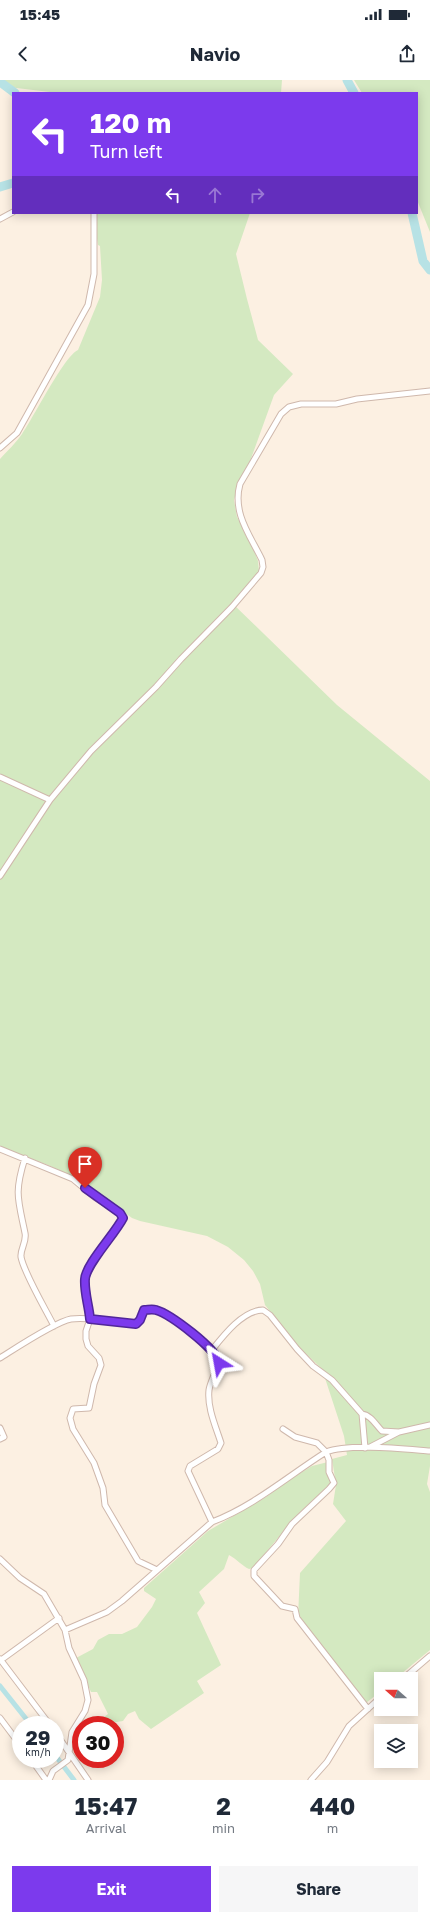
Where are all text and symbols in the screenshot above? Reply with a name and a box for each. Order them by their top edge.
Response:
text: 15:45 [20,5,60,23]
icon: back [12,43,34,65]
text: Navio [190,43,240,65]
icon: share [396,43,418,65]
text: 120 m [90,106,171,139]
icon: left [24,108,76,160]
text: Turn left [90,140,163,162]
icon: left [162,184,184,206]
icon: ahead [204,184,226,206]
icon: right [246,184,268,206]
pin [68,1147,102,1188]
icon: arrive [74,1153,96,1175]
position arrow [198,1342,240,1384]
north arrow [374,1672,418,1716]
map controls [374,1672,418,1768]
speed limit sign: 30 [72,1716,124,1768]
button: layers [374,1724,418,1768]
text: 29 [26,1725,50,1749]
text: km/h [25,1746,51,1758]
text: 15:47 [75,1791,137,1820]
text: 2 [216,1791,231,1820]
text: 440 [310,1791,355,1820]
text: Arrival [86,1820,126,1836]
text: min [212,1820,235,1836]
text: m [327,1820,338,1836]
button: Exit [12,1866,211,1912]
button: Share [219,1866,418,1912]

